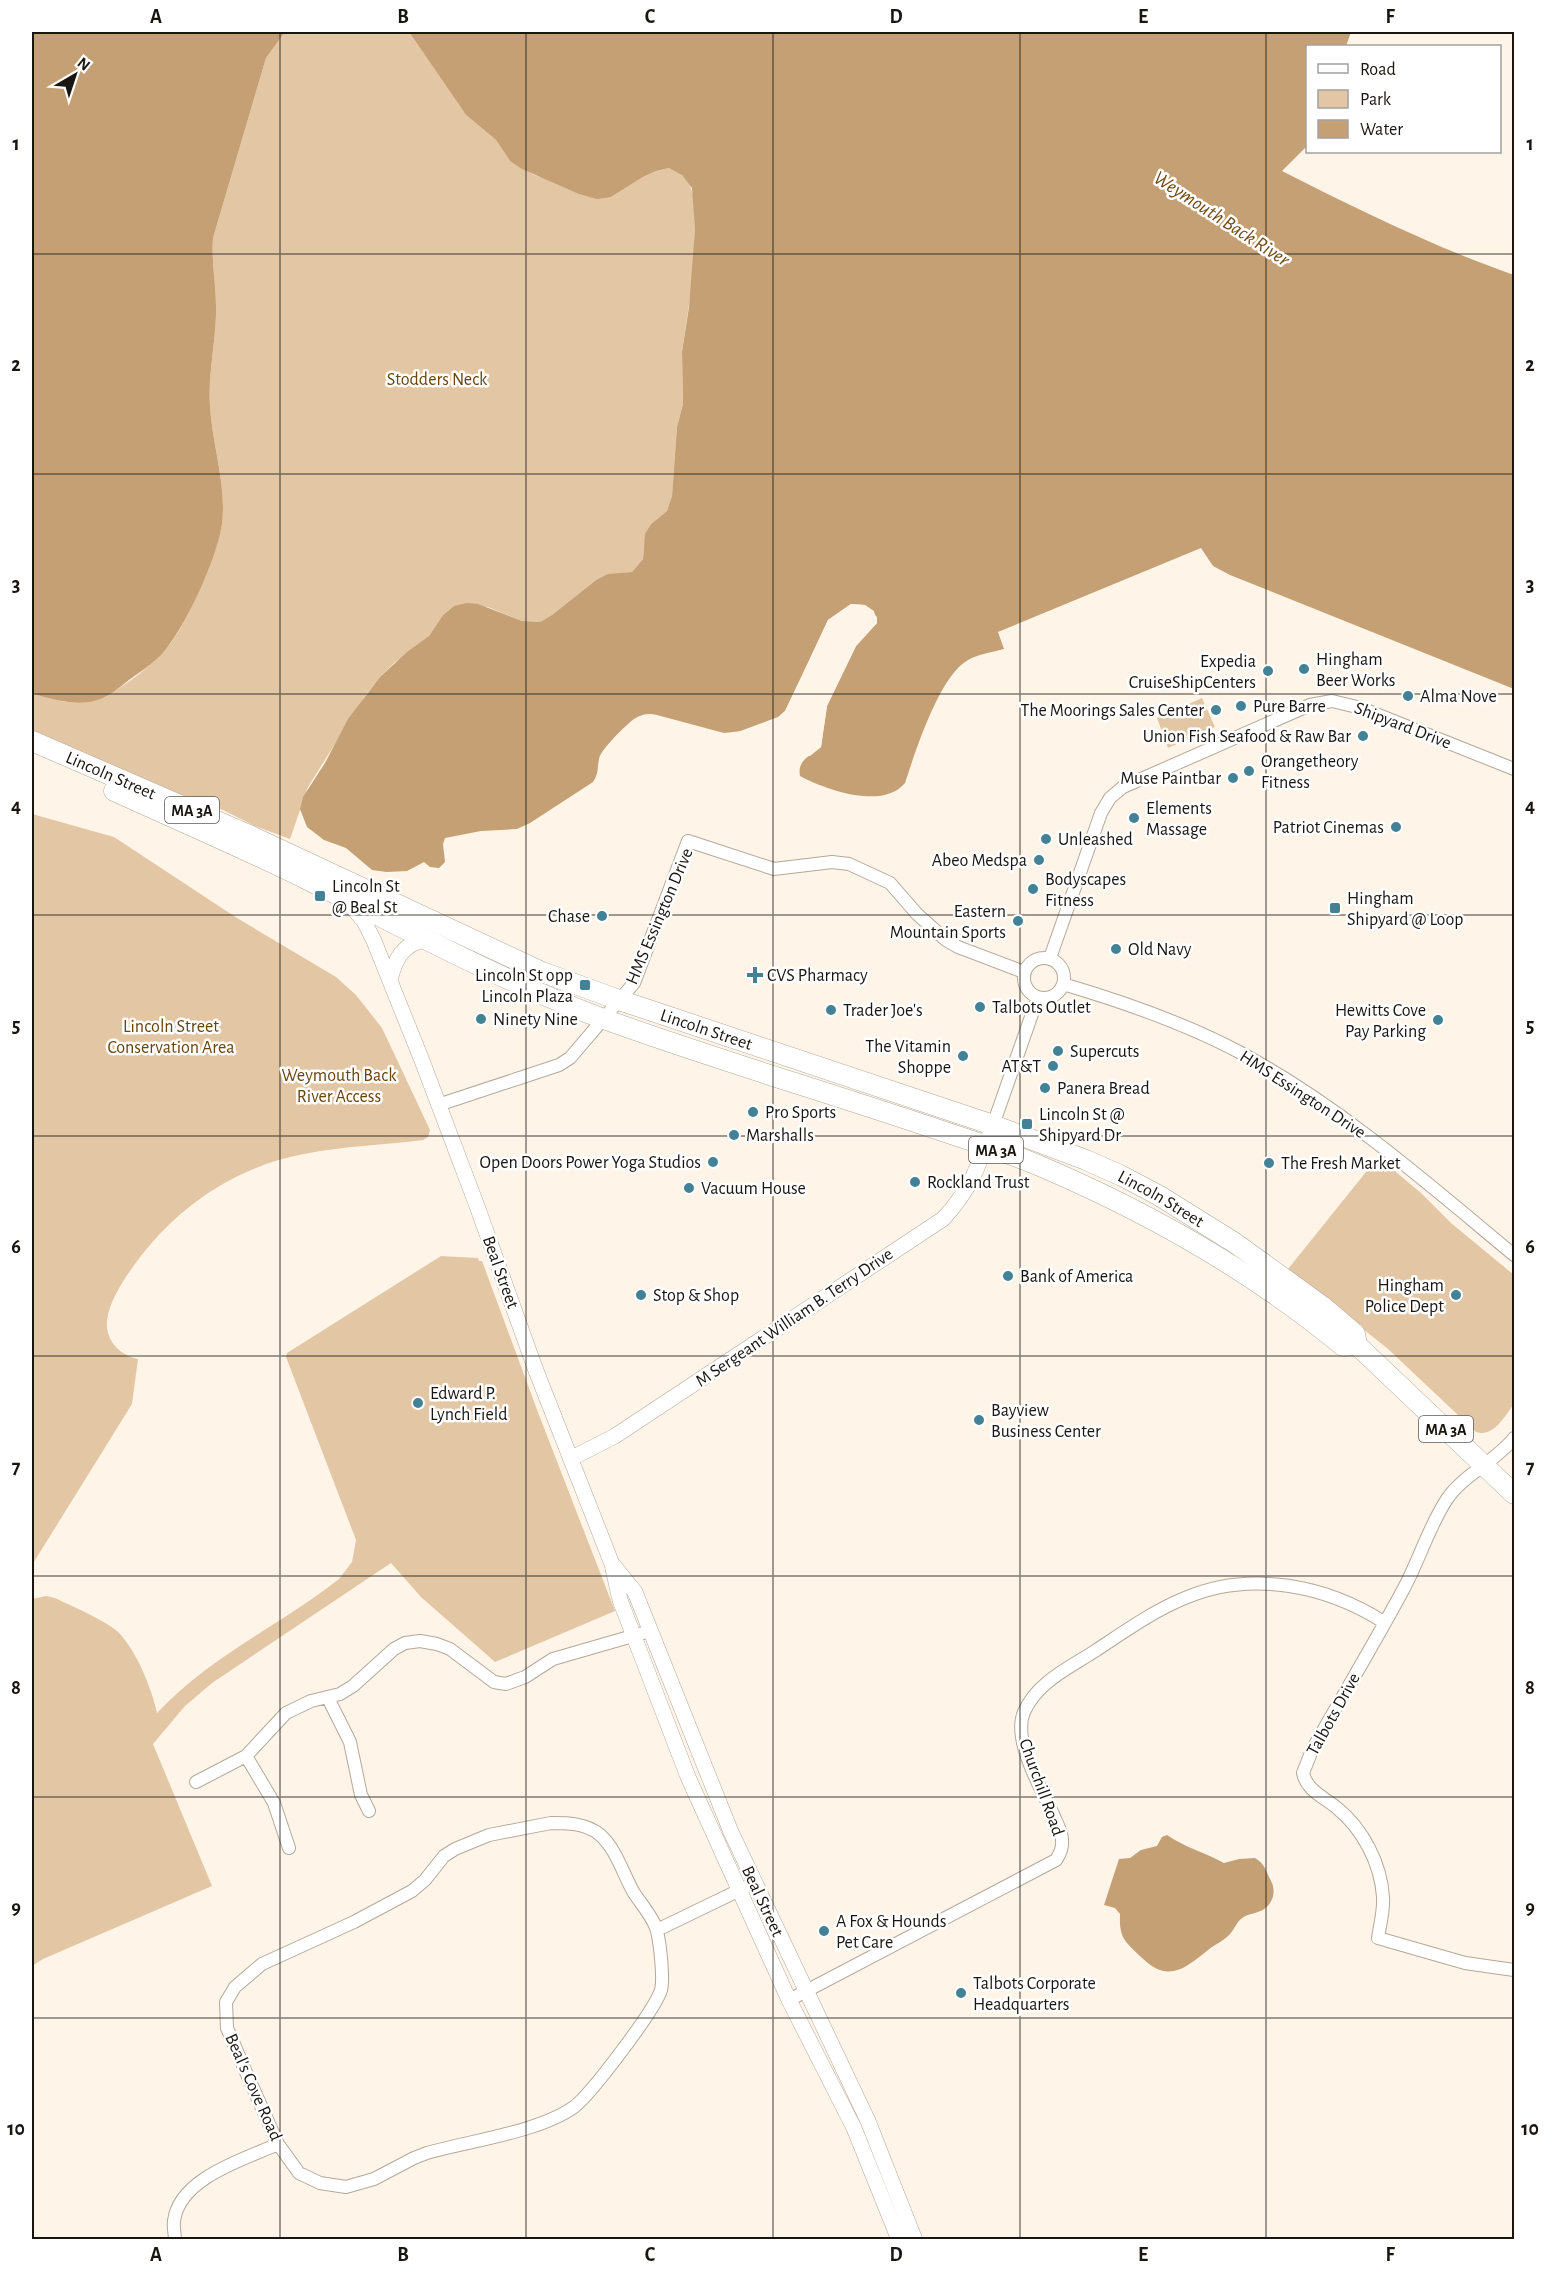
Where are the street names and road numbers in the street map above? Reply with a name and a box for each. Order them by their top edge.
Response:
street label: Shipyard Drive [1352,699,1453,753]
street label: Lincoln Street [63,749,158,804]
road number: MA 3A [165,797,219,823]
street label: HMS Essington Drive [623,846,697,987]
street label: Lincoln Street [658,1006,755,1054]
street label: HMS Essington Drive [1236,1047,1369,1142]
road number: MA 3A [969,1137,1023,1163]
street label: Lincoln Street [1115,1168,1207,1231]
street label: Beal Street [479,1234,522,1311]
street label: M Sergeant William B. Terry Drive [693,1245,896,1391]
road number: MA 3A [1419,1416,1473,1442]
street label: Talbots Drive [1304,1670,1364,1759]
street label: Churchill Road [1015,1736,1067,1838]
street label: Beal Street [738,1863,786,1940]
street label: Beal's Cove Road [221,2031,285,2144]

